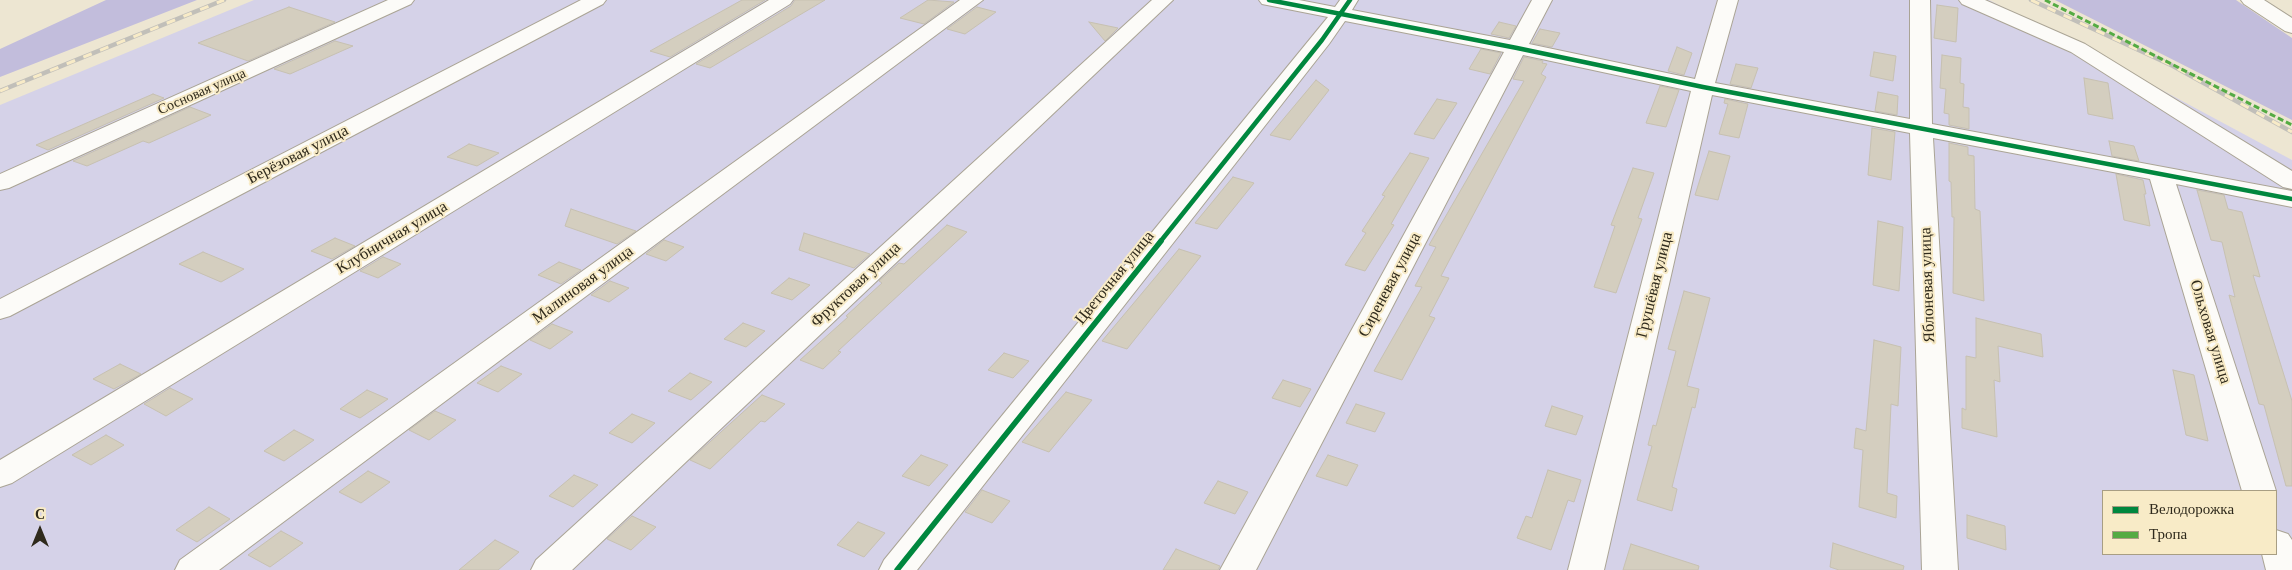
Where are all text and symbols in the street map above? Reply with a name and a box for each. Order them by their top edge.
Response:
street label: Сосновая улица [155,65,249,119]
street label: Берёзовая улица [244,121,352,189]
street label: Клубничная улица [333,197,451,279]
street label: Цветочная улица [1071,227,1159,329]
street label: Яблоневая улица [1916,227,1940,343]
street label: Сиреневая улица [1354,230,1426,340]
street label: Грушёвая улица [1633,230,1677,340]
street label: Фруктовая улица [807,238,905,332]
street label: Малиновая улица [529,242,637,328]
street label: Ольховая улица [2185,278,2235,386]
legend [2102,490,2277,555]
text: Велодорожка [2149,501,2234,517]
north arrow [15,505,65,555]
text: С [35,507,45,522]
text: Тропа [2149,526,2187,542]

